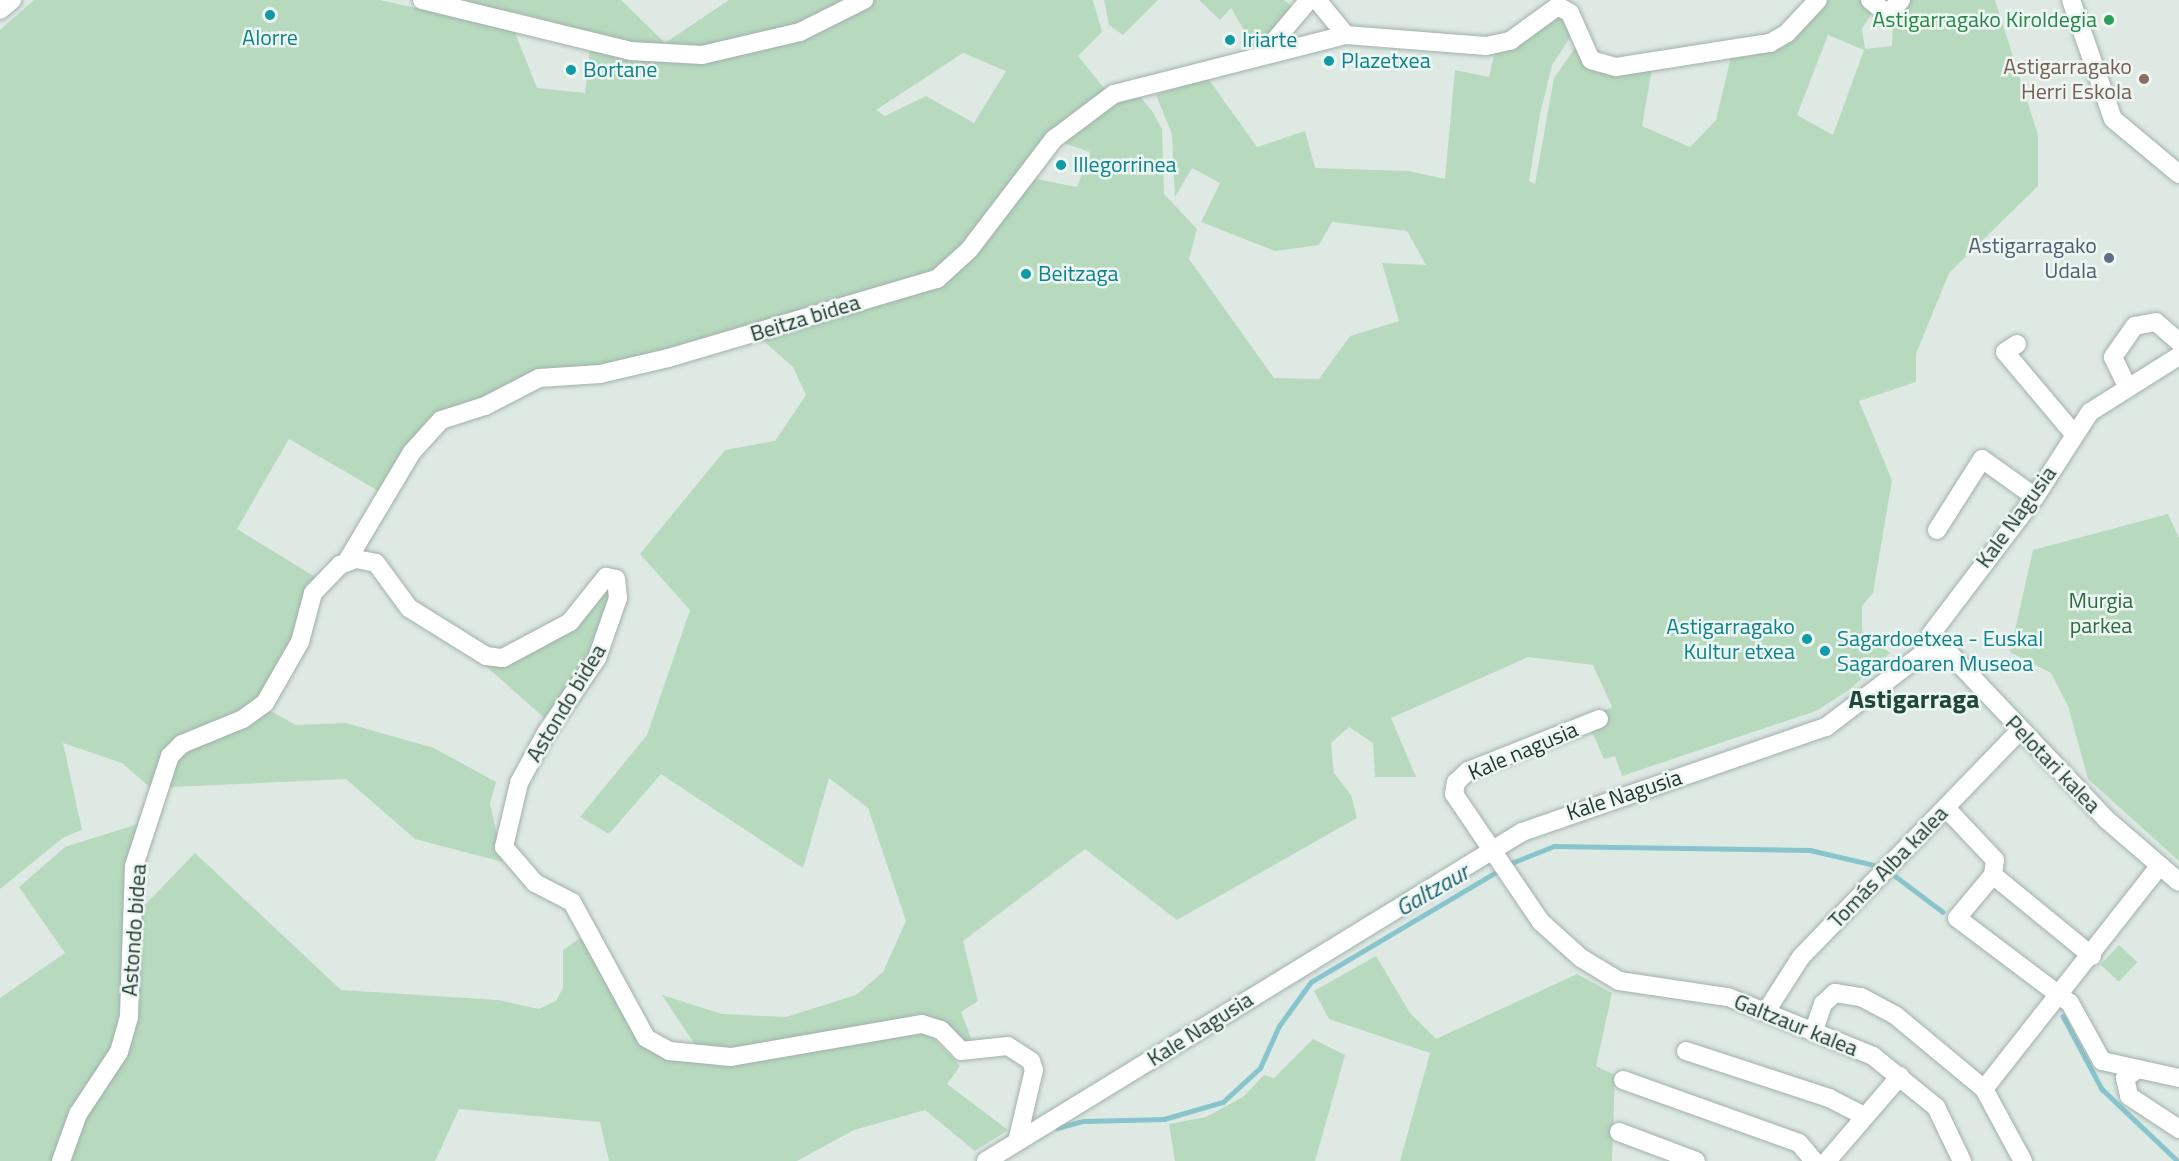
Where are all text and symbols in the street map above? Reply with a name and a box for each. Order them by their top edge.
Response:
place label: Astigarragako Kiroldegia [1872,7,2097,33]
marker: Alorre [263,8,277,22]
marker: Astigarragako Kiroldegia [2102,13,2116,27]
place label: Alorre [242,25,298,51]
place label: Iriarte [1242,27,1297,53]
marker: Iriarte [1223,33,1237,47]
place label: Plazetxea [1341,48,1431,74]
place label: Astigarragako Herri Eskola [2003,53,2132,104]
marker: Plazetxea [1322,54,1336,68]
place label: Bortane [583,57,657,83]
marker: Bortane [564,63,578,77]
marker: Astigarragako Herri Eskola [2137,72,2151,86]
place label: Illegorrinea [1073,152,1177,178]
marker: Illegorrinea [1054,158,1068,172]
place label: Astigarragako Udala [1968,232,2097,284]
marker: Astigarragako Udala [2102,251,2116,265]
place label: Beitzaga [1038,261,1119,287]
marker: Beitzaga [1019,267,1033,281]
street label: Beitza bidea [747,289,863,347]
street label: Kale Nagusia [1970,461,2062,573]
park label: Murgia parkea [2069,587,2133,638]
place label: Astigarragako Kultur etxea [1666,613,1795,664]
place label: Sagardoetxea - Euskal Sagardoaren Museoa [1837,625,2043,676]
marker: Astigarragako Kultur etxea [1800,632,1814,646]
street label: Astondo bidea [521,639,611,767]
marker: Sagardoetxea - Euskal Sagardoaren Museoa [1818,644,1832,658]
district label: Astigarraga [1848,683,1980,715]
street label: Pelotari kalea [2000,710,2106,818]
street label: Kale nagusia [1464,716,1582,786]
street label: Kale Nagusia [1563,764,1685,826]
street label: Tomás Alba kalea [1823,800,1953,934]
water label: Galtzaur [1390,858,1474,922]
street label: Astondo bidea [116,863,152,997]
street label: Kale Nagusia [1142,986,1258,1072]
street label: Galtzaur kalea [1730,988,1862,1062]

